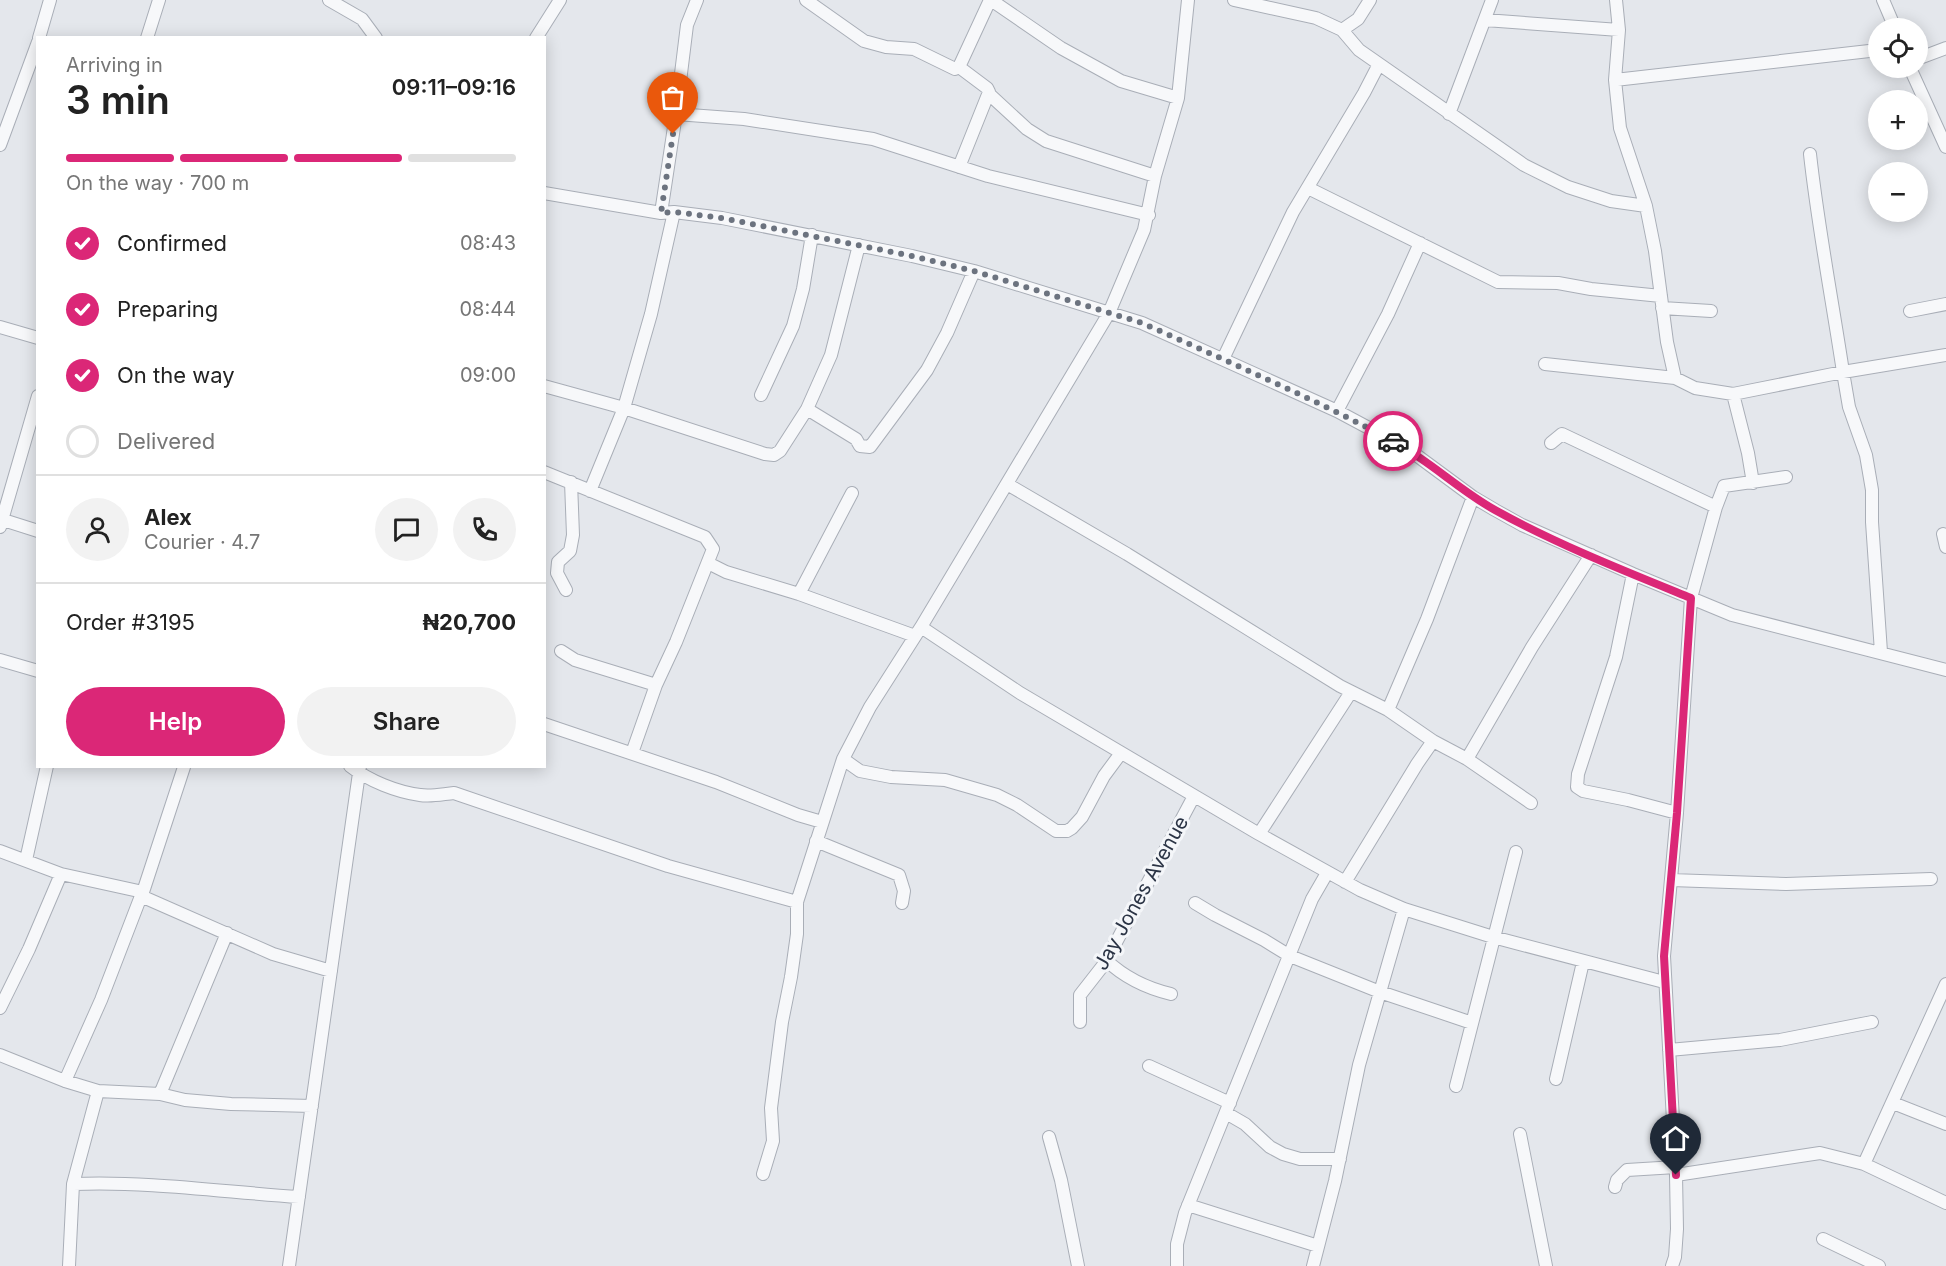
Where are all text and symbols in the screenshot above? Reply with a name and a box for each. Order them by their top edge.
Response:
map controls [1868,18,1928,222]
button: locate [1868,18,1928,78]
text: Arriving in [66,53,163,77]
pin [647,72,698,134]
text: 09:11–09:16 [392,74,516,100]
text: 3 min [66,76,170,123]
icon: bag [656,81,689,114]
button: + [1868,90,1928,150]
button: − [1868,162,1928,222]
text: On the way · 700 m [66,171,249,195]
icon: check [66,227,99,260]
text: Confirmed [117,230,227,256]
text: 08:43 [460,231,516,255]
icon: check [66,293,99,326]
text: Preparing [117,296,218,322]
text: 08:44 [459,297,516,321]
icon: check [66,359,99,392]
text: On the way [117,362,235,388]
text: 09:00 [460,363,516,387]
courier [1363,411,1423,471]
icon: car [1377,425,1410,458]
text: Delivered [117,428,215,454]
button: person [66,498,129,561]
button: chat [375,498,438,561]
button: phone [453,498,516,561]
text: Alex [144,504,192,530]
text: Courier · 4.7 [144,530,260,554]
text: Order #3195 [66,609,195,635]
text: ₦20,700 [422,609,516,635]
button: Help [66,687,285,756]
button: Share [297,687,516,756]
street label: Jay Jones Avenue [1089,812,1193,974]
pin [1650,1113,1701,1175]
icon: home [1659,1122,1692,1155]

